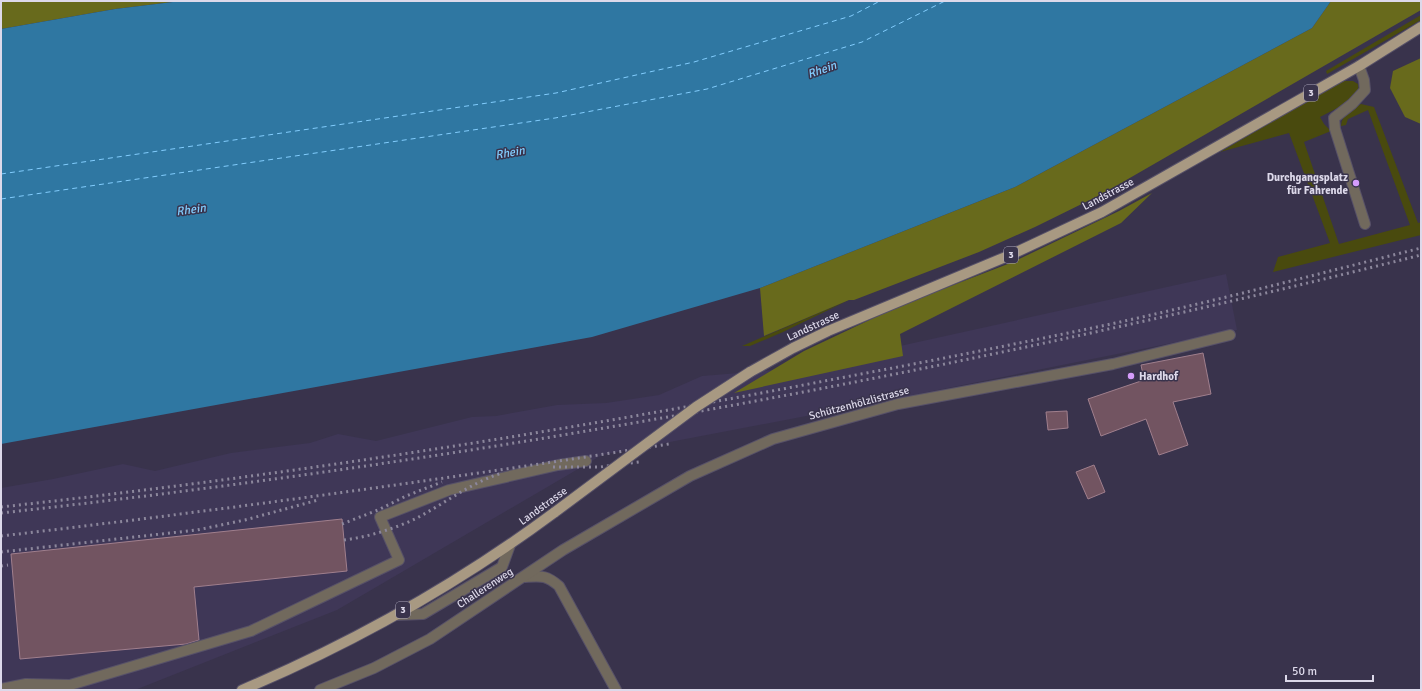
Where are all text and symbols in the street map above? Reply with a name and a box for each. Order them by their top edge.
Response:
water label: Rhein [806,58,839,82]
road number: 3 [1304,85,1318,101]
water label: Rhein [494,143,526,163]
place label: Durchgangsplatz für Fahrende [1267,171,1349,197]
street label: Landstrasse [1080,175,1136,213]
marker: Durchgangsplatz für Fahrende [1351,178,1361,188]
water label: Rhein [175,200,207,219]
road number: 3 [1004,247,1018,263]
street label: Landstrasse [785,308,841,344]
place label: Hardhof [1139,370,1179,383]
marker: Hardhof [1126,371,1136,381]
street label: Schützenhölzlistrasse [808,383,910,423]
street label: Landstrasse [516,484,570,528]
street label: Challerenweg [455,565,516,611]
road number: 3 [396,602,410,618]
scale bar [1286,657,1373,683]
text: 50 m [1292,664,1317,679]

